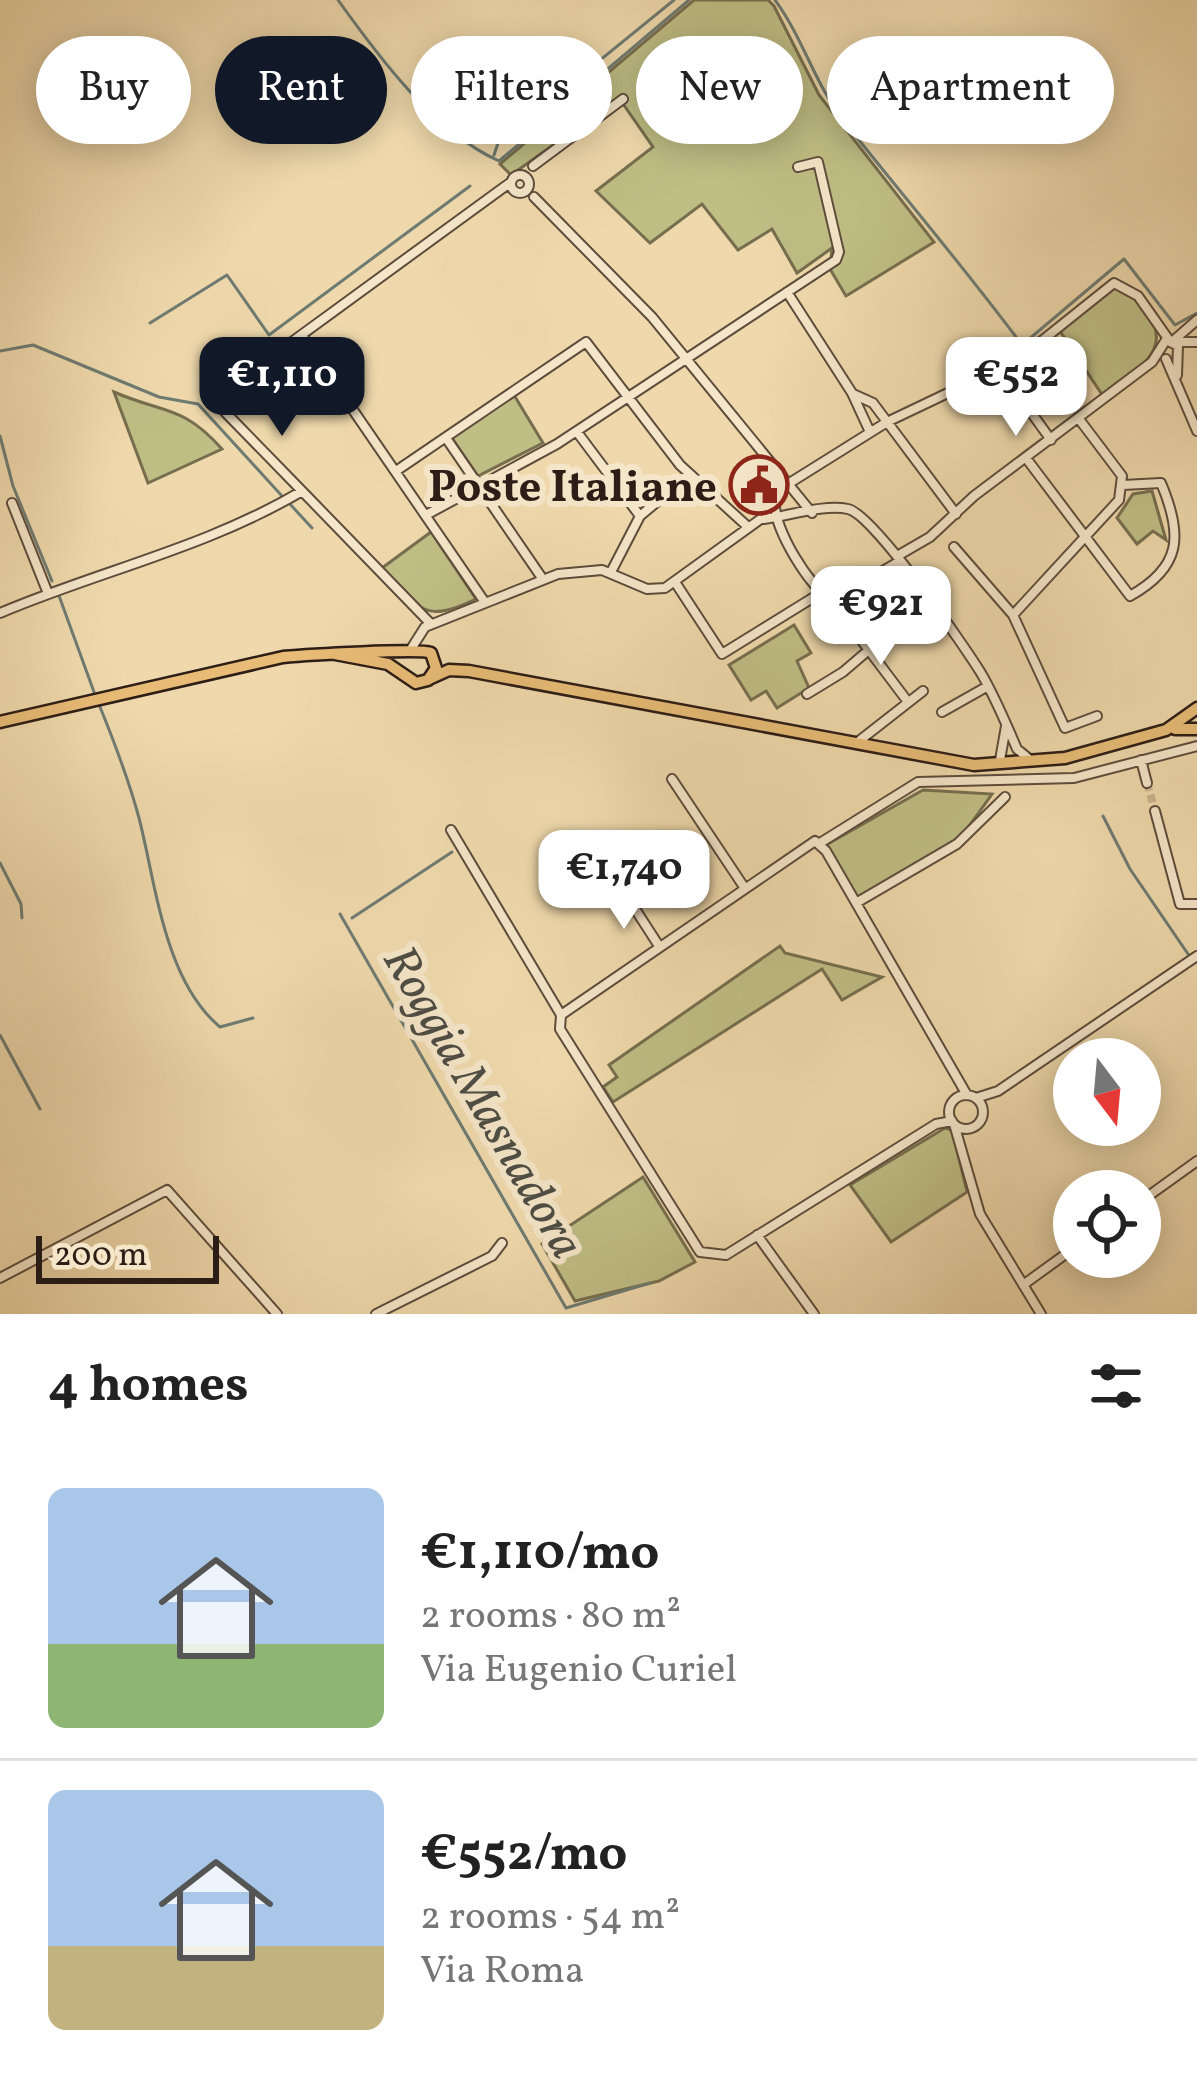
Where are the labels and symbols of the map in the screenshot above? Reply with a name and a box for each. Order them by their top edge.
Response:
pin: €1,110 [184,337,380,439]
pin: €552 [945,337,1087,439]
public building icon: Poste Italiane [728,454,790,516]
place label: Poste Italiane [428,458,717,521]
pin: €921 [810,566,952,668]
pin: €1,740 [526,830,722,932]
water label: Roggia Masnadora [364,934,598,1272]
north arrow [1053,1038,1161,1146]
scale bar [36,1230,219,1283]

